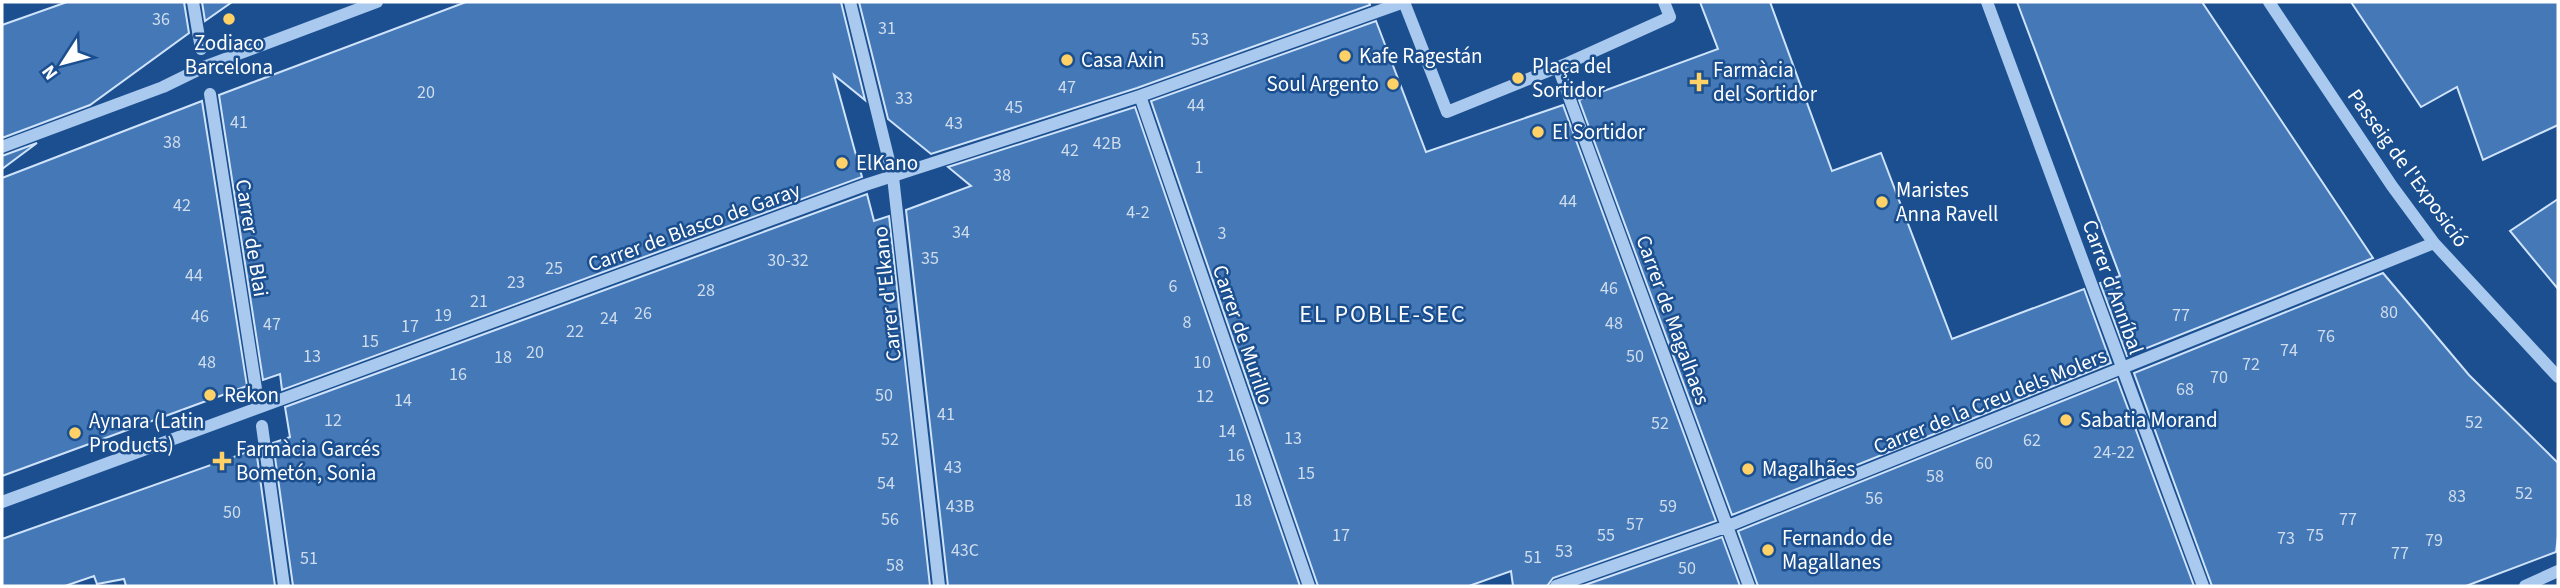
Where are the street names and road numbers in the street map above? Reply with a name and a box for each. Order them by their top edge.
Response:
street label: Passeig de l'Exposició [2340,83,2476,253]
street label: Carrer de Blasco de Garay [584,175,805,279]
street label: Carrer de Blai [228,177,276,299]
street label: Carrer d'Anníbal [2075,215,2151,359]
street label: Carrer d'Elkano [865,225,909,363]
street label: Carrer de Magalhaes [1628,231,1718,409]
street label: Carrer de Murillo [1205,261,1281,409]
street label: Carrer de la Creu dels Molers [1869,340,2111,462]

